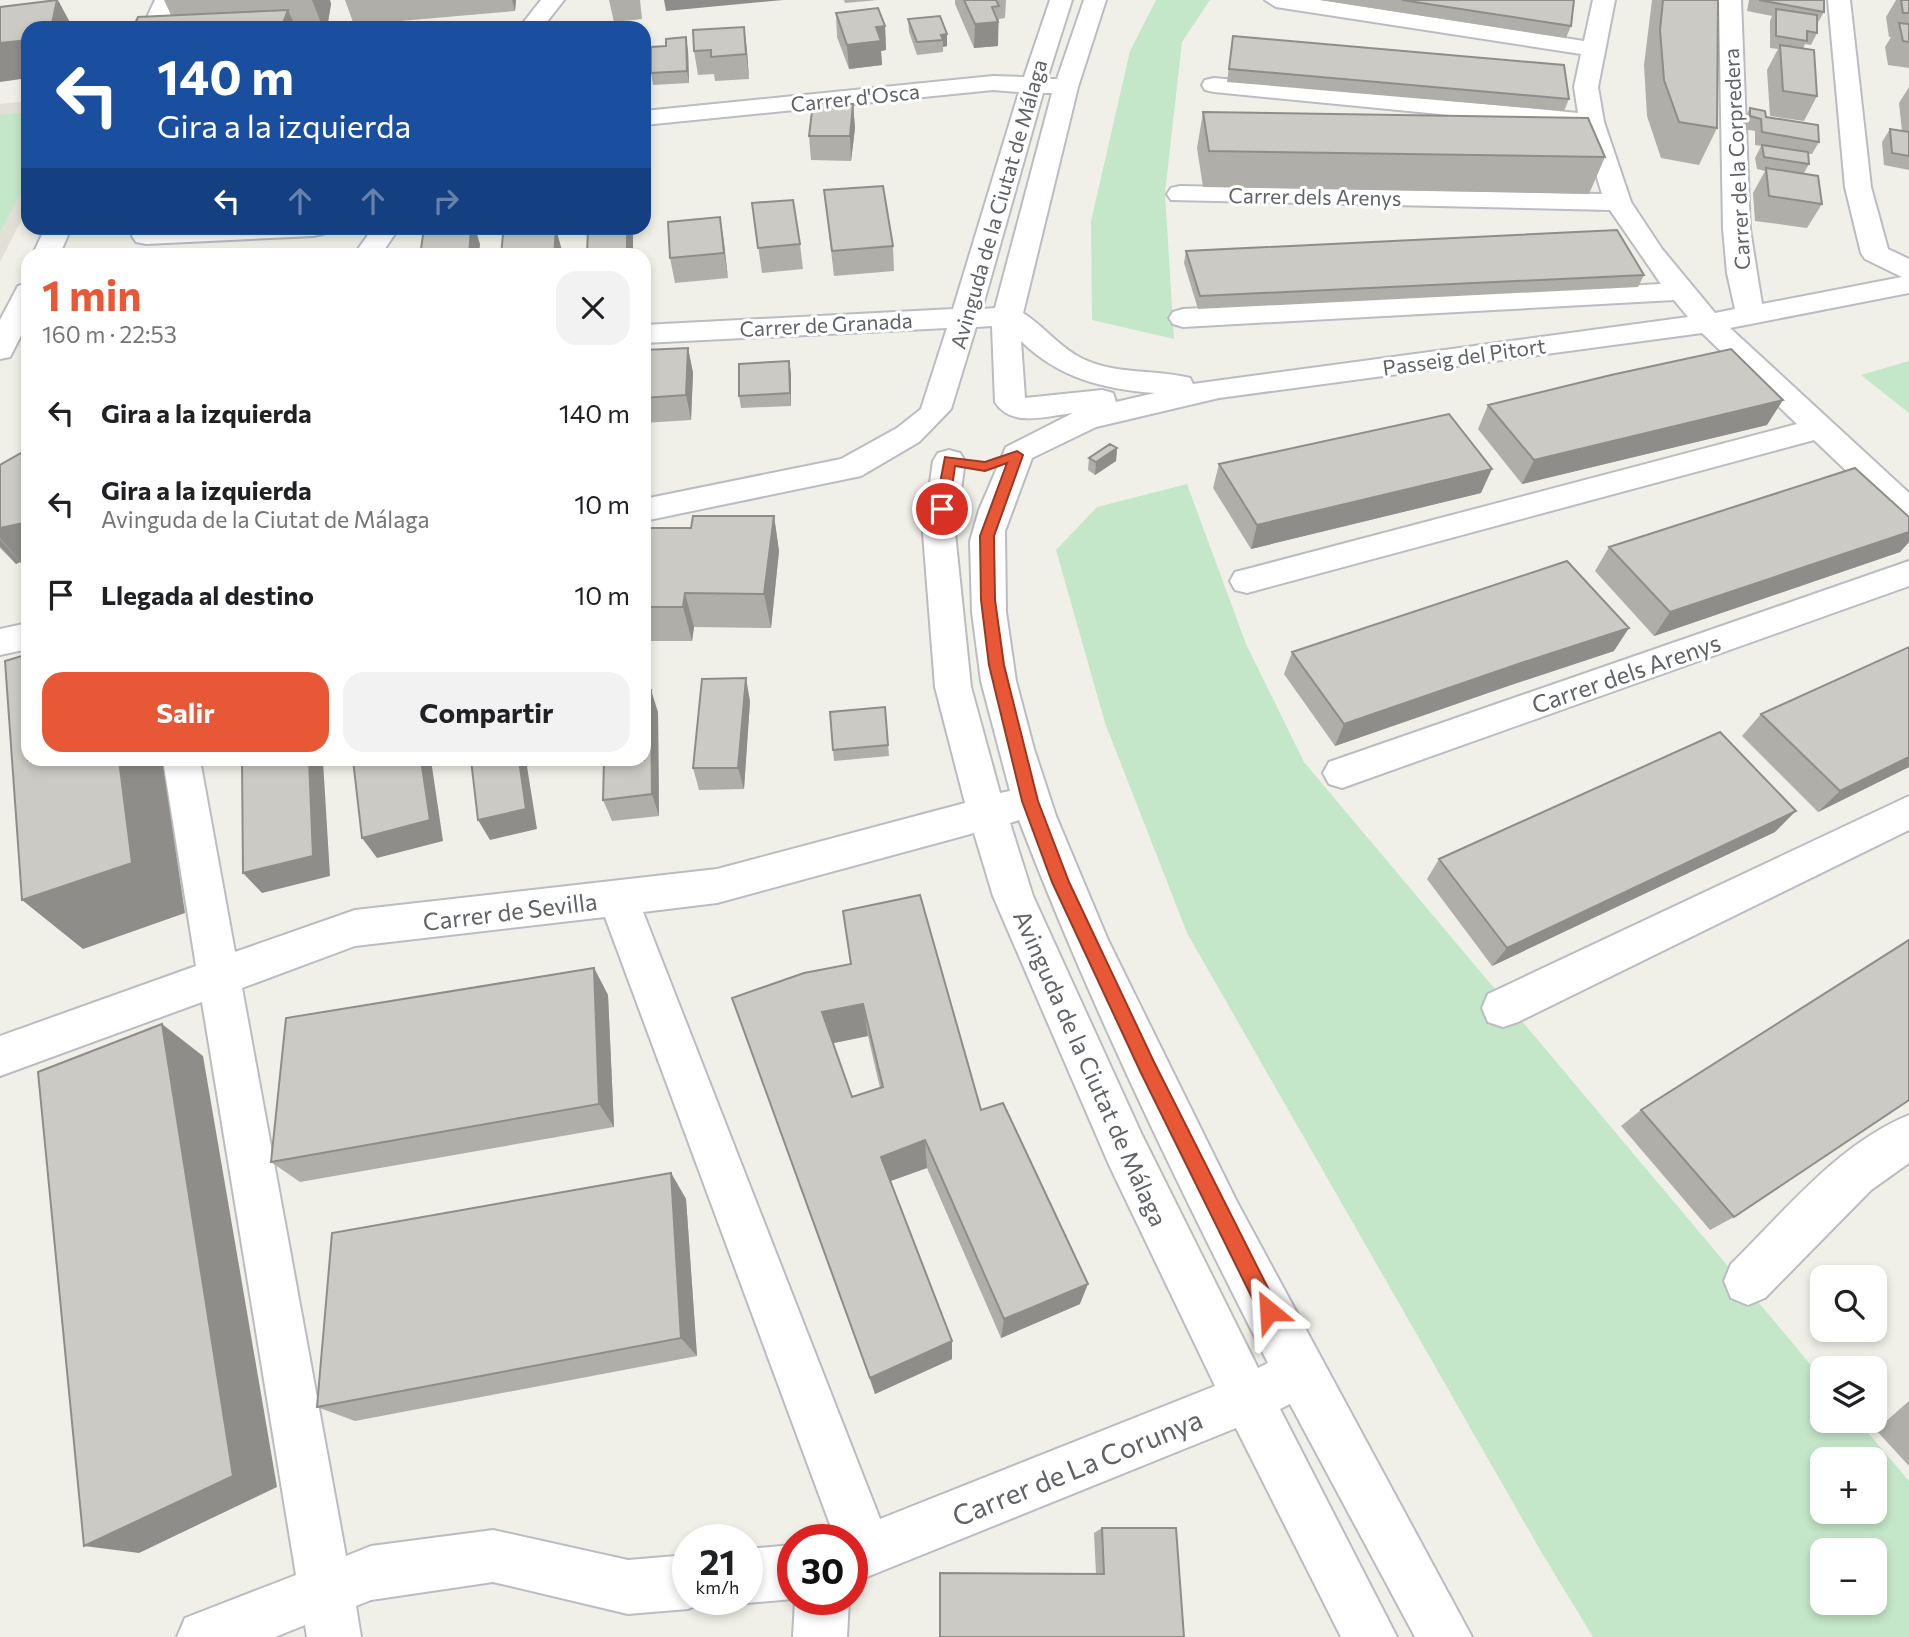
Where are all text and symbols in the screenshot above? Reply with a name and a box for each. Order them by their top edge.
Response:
text: 140 m [157,45,294,105]
street label: Carrer de la Corpredera [1718,47,1754,271]
icon: left [42,49,133,140]
street label: Avinguda de la Ciutat de Málaga [945,56,1051,352]
street label: Carrer d'Osca [789,78,921,116]
text: Gira a la izquierda [157,105,411,145]
icon: left [208,182,246,220]
icon: ahead [281,182,319,220]
icon: ahead [354,182,392,220]
icon: right [427,182,465,220]
street label: Carrer dels Arenys [1228,182,1402,210]
text: 1 min [42,268,142,320]
button: close [556,271,630,345]
street label: Carrer de Granada [739,307,913,341]
text: 160 m · 22:53 [42,320,177,348]
street label: Passeig del Pitort [1381,332,1547,380]
icon: left [42,394,80,432]
text: Gira a la izquierda [101,397,312,428]
text: 140 m [559,397,630,428]
text: Gira a la izquierda [101,474,312,505]
pin [912,479,972,539]
icon: left [42,485,80,523]
text: 10 m [574,488,630,519]
icon: arrive [923,490,961,528]
text: Avinguda de la Ciutat de Málaga [101,505,430,533]
icon: arrive [42,576,80,614]
text: Llegada al destino [101,579,314,610]
text: 10 m [574,579,630,610]
street label: Carrer dels Arenys [1528,627,1724,719]
button: Salir [42,672,329,752]
button: Compartir [343,672,630,752]
street label: Carrer de Sevilla [421,886,599,936]
street label: Avinguda de la Ciutat de Málaga [1008,906,1174,1230]
map controls [1810,1265,1887,1615]
button: search [1810,1265,1887,1342]
position arrow [1232,1274,1306,1348]
button: layers [1810,1356,1887,1433]
street label: Carrer de La Corunya [947,1401,1207,1533]
button: + [1810,1447,1887,1524]
speed limit sign: 30 [777,1524,868,1615]
button: − [1810,1538,1887,1615]
text: 21 [700,1539,735,1582]
text: km/h [696,1576,739,1598]

